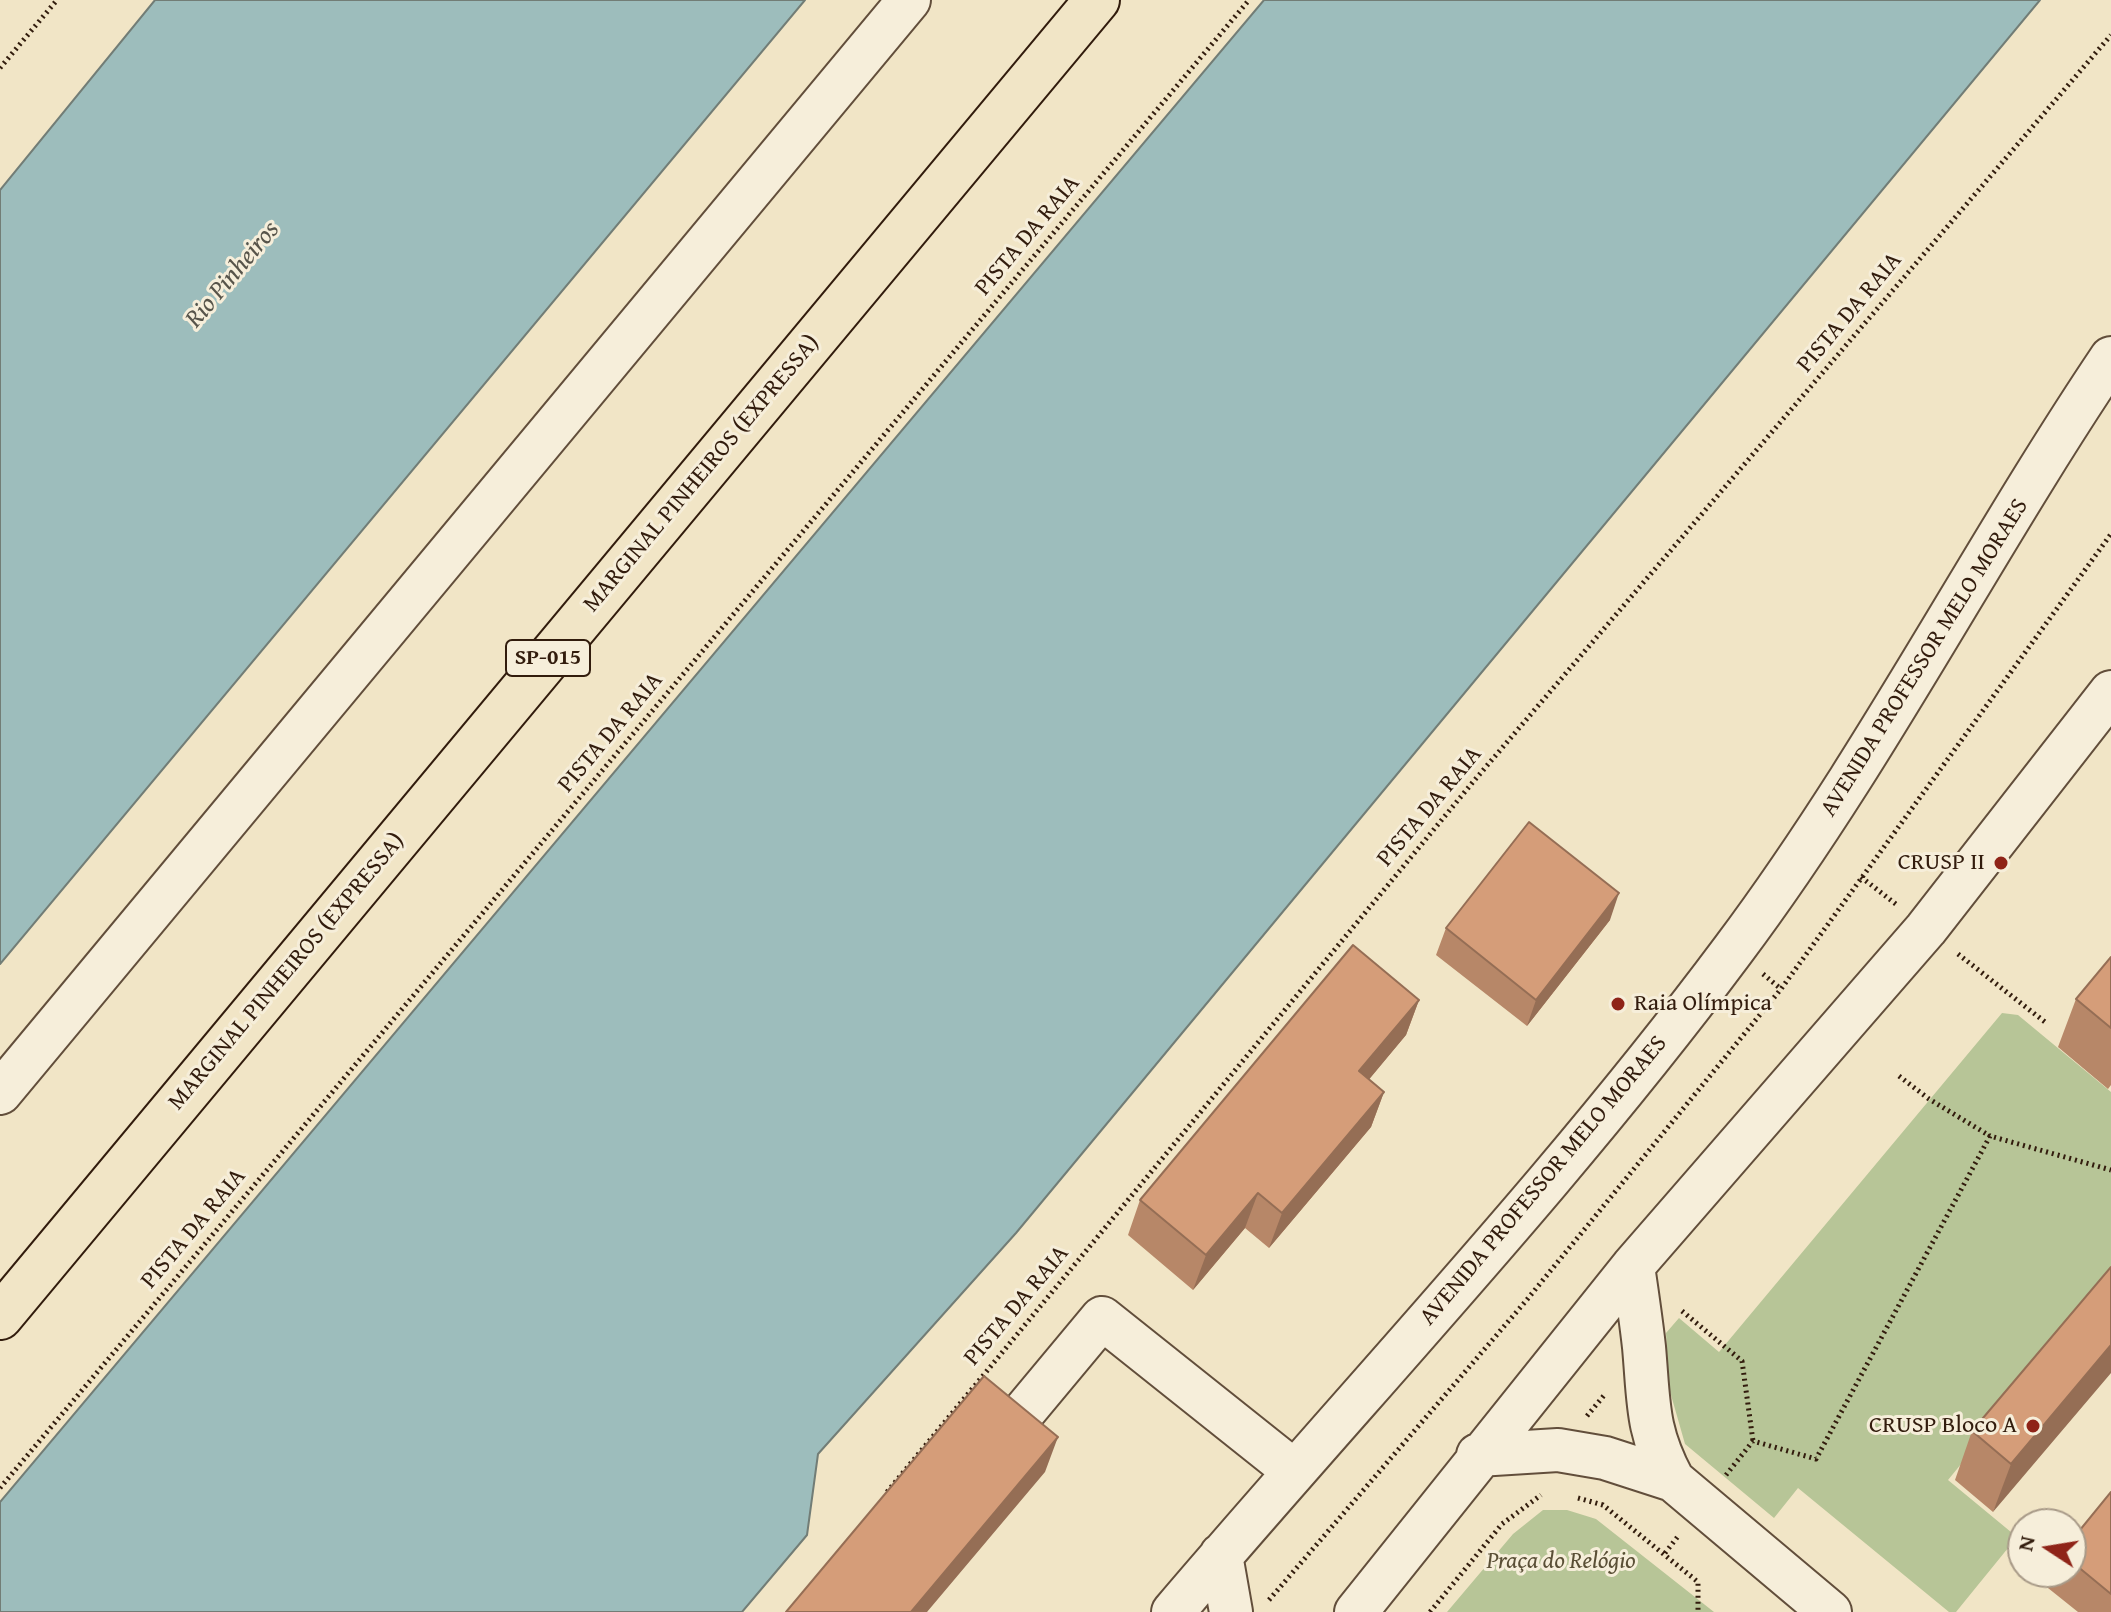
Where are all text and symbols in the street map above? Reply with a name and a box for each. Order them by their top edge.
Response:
street label: PISTA DA RAIA [969,170,1087,302]
water label: Rio Pinheiros [179,215,287,335]
street label: PISTA DA RAIA [1791,247,1909,379]
street label: MARGINAL PINHEIROS (EXPRESSA) [578,330,826,618]
street label: AVENIDA PROFESSOR MELO MORAES [1815,494,2035,822]
road number: SP-015 [506,640,590,676]
street label: PISTA DA RAIA [552,667,670,799]
street label: PISTA DA RAIA [1371,741,1489,873]
street label: MARGINAL PINHEIROS (EXPRESSA) [163,828,411,1116]
place label: CRUSP II [1898,849,1985,877]
marker: CRUSP II [1992,854,2010,872]
place label: Raia Olímpica [1634,990,1772,1018]
marker: Raia Olímpica [1609,995,1627,1013]
street label: AVENIDA PROFESSOR MELO MORAES [1414,1030,1674,1332]
street label: PISTA DA RAIA [135,1163,253,1295]
street label: PISTA DA RAIA [958,1240,1076,1372]
place label: CRUSP Bloco A [1869,1412,2017,1440]
marker: CRUSP Bloco A [2024,1417,2042,1435]
north arrow [2007,1508,2087,1588]
text: N [2008,1533,2043,1554]
park label: Praça do Relógio [1486,1548,1636,1576]

